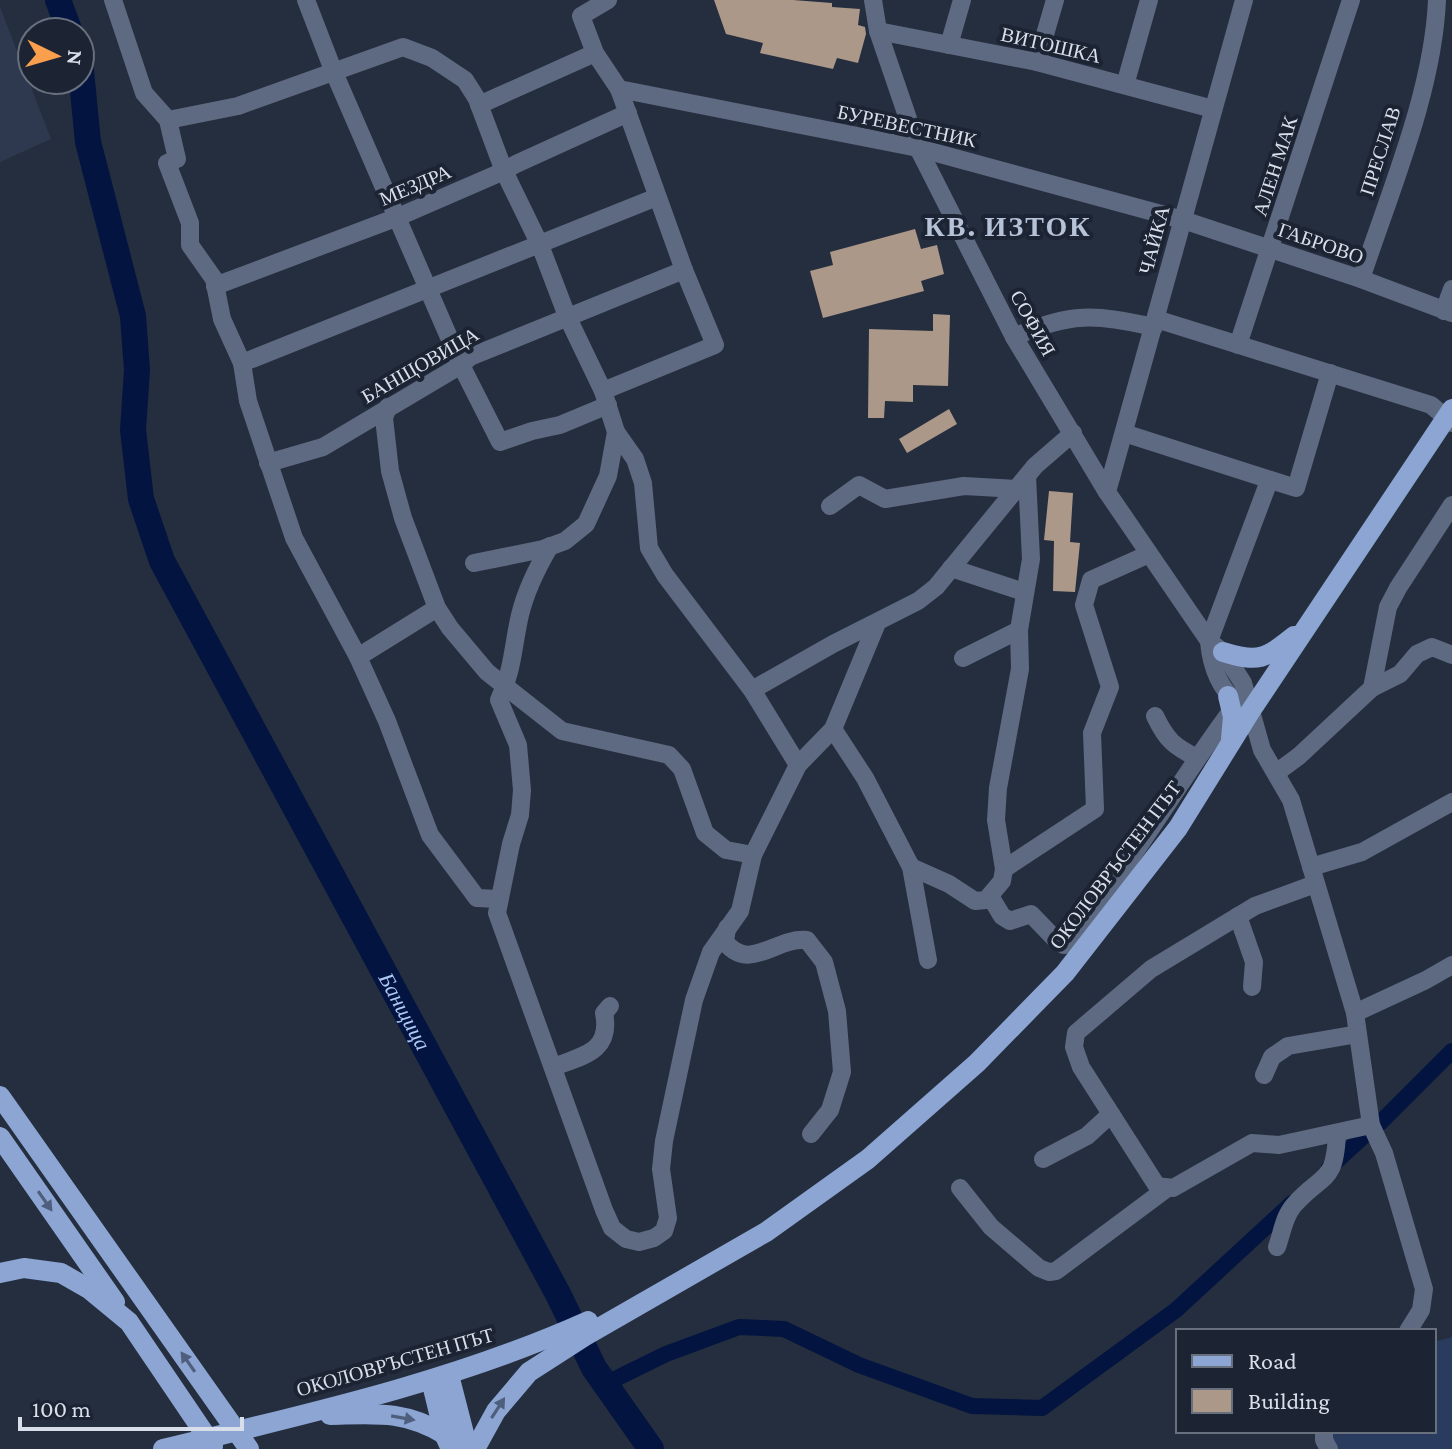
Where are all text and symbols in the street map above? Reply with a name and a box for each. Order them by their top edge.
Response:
north arrow [16,16,96,96]
street label: ВИТОШКА [999,23,1104,67]
text: N [62,49,89,66]
street label: БУРЕВЕСТНИК [835,101,979,152]
street label: ПРЕСЛАВ [1355,104,1405,198]
street label: АЛЕН МАК [1248,113,1302,219]
street label: МЕЗДРА [376,160,455,211]
street label: ЧАЙКА [1134,203,1174,276]
district label: КВ. ИЗТОК [924,211,1092,242]
street label: ГАБРОВО [1275,218,1367,268]
street label: СОФИЯ [1006,286,1060,360]
street label: БАНЩОВИЦА [358,322,483,408]
street label: ОКОЛОВРЪСТЕН ПЪТ [1045,777,1185,953]
water label: Банщица [374,967,436,1054]
one-way arrow [37,1190,52,1211]
street label: ОКОЛОВРЪСТЕН ПЪТ [294,1323,496,1401]
legend [1176,1329,1436,1433]
text: Road [1248,1347,1297,1374]
one-way arrow [181,1352,196,1373]
scale bar [20,1381,242,1431]
text: Building [1248,1387,1330,1414]
text: 100 m [32,1395,91,1422]
one-way arrow [491,1397,506,1418]
one-way arrow [391,1412,416,1424]

